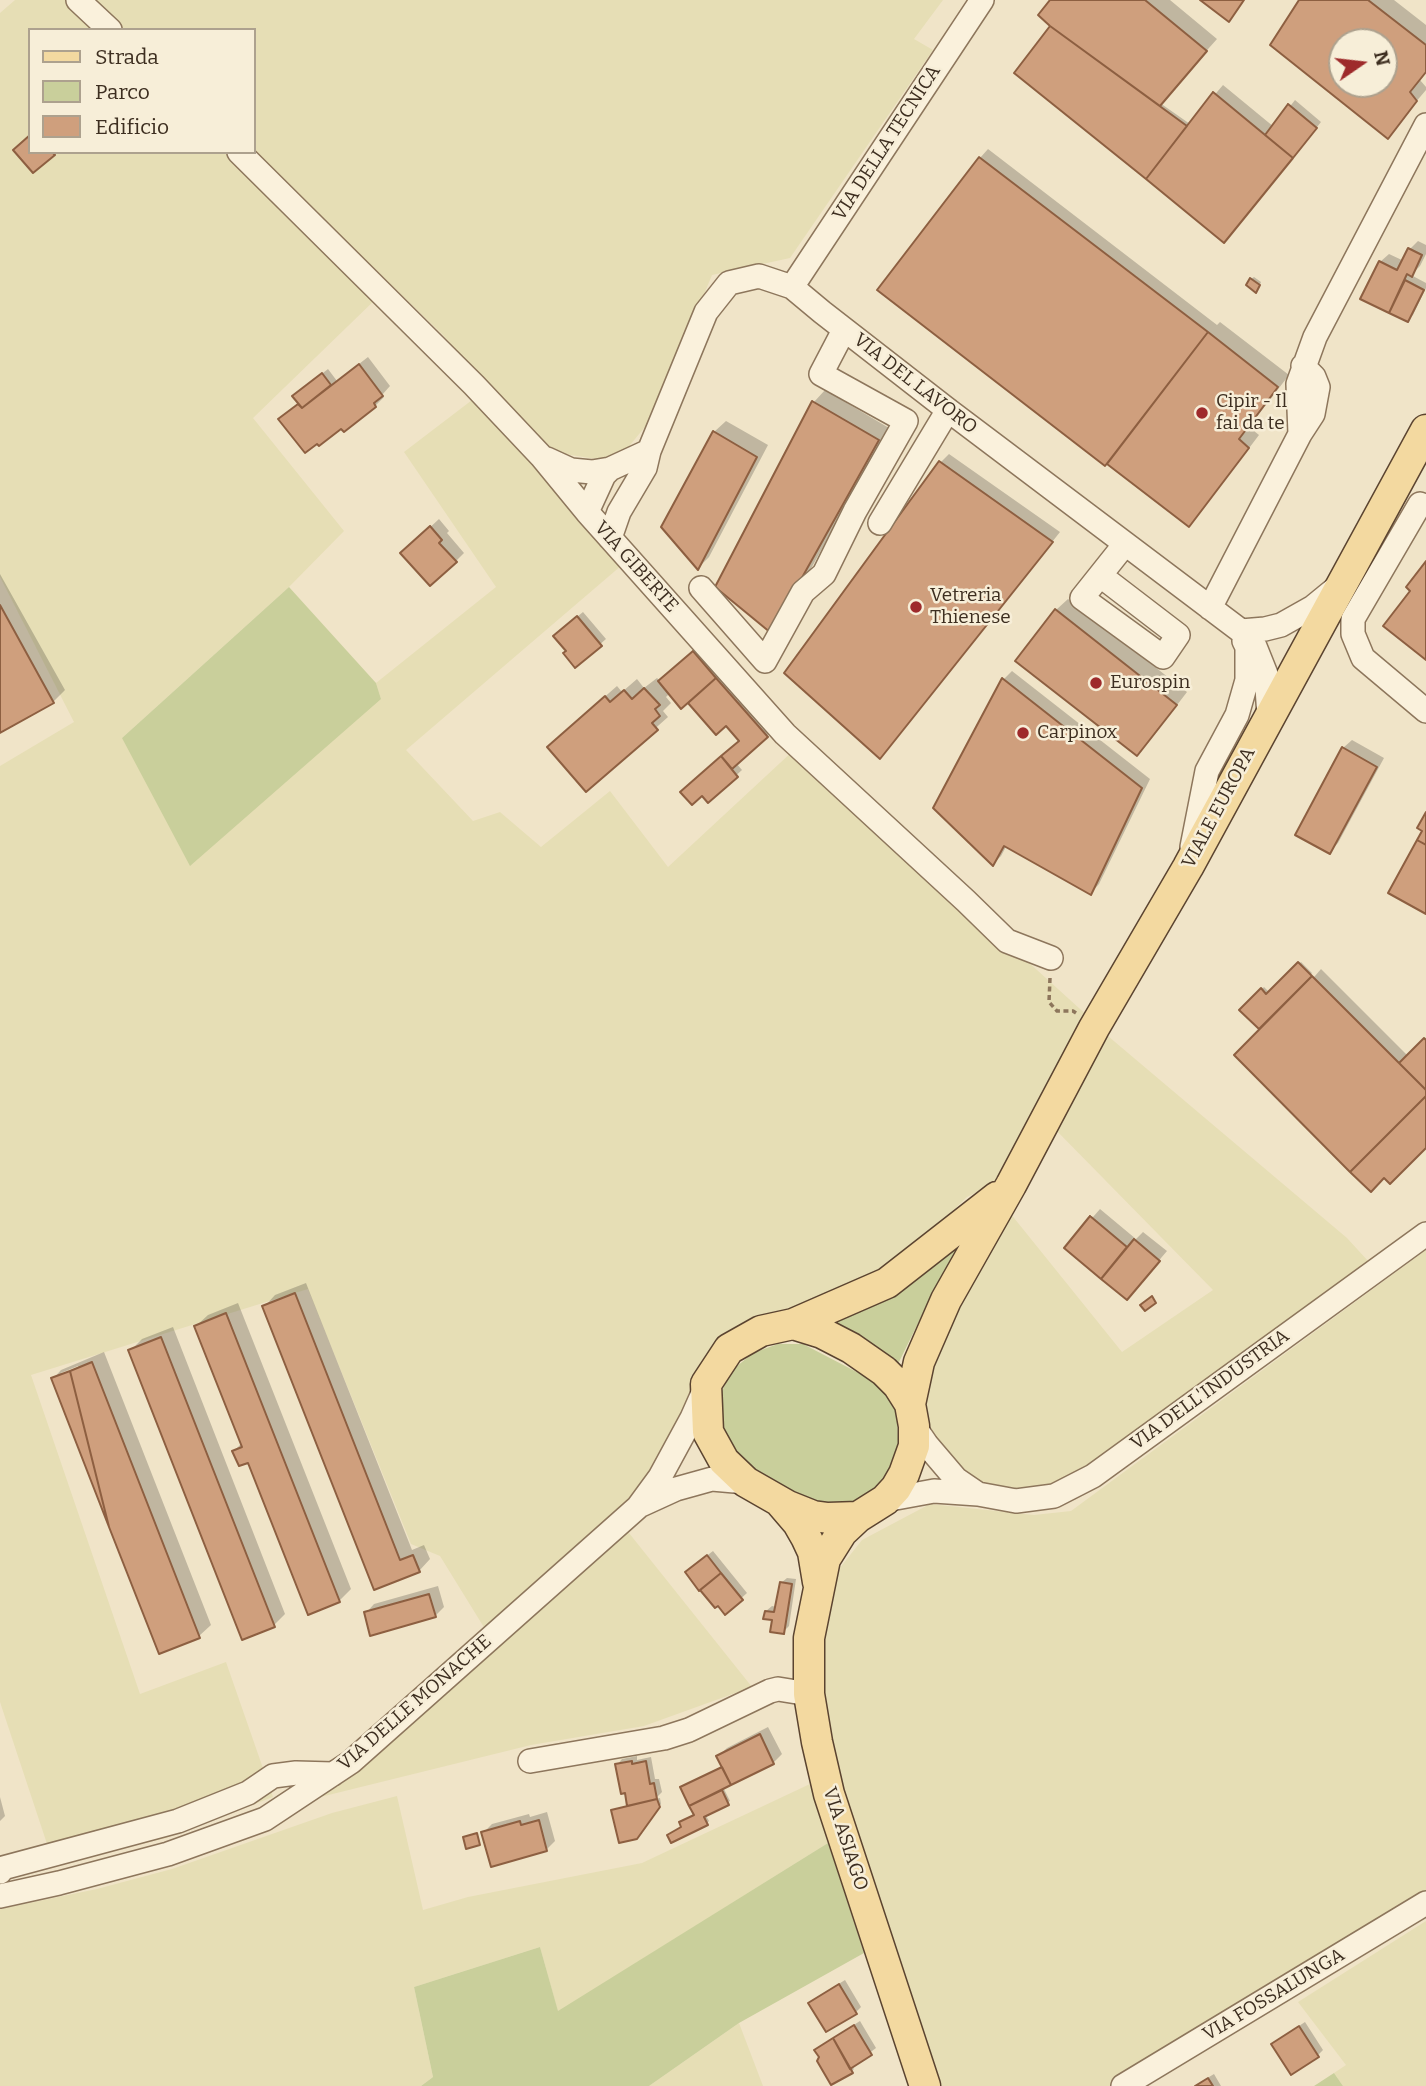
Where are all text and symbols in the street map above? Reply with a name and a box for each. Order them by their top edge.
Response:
legend [28,28,256,154]
north arrow [1328,28,1398,98]
text: Strada [95,44,159,70]
text: N [1369,48,1395,68]
street label: VIA DELLA TECNICA [828,61,946,225]
text: Parco [95,79,150,105]
text: Edificio [95,114,169,140]
street label: VIA DEL LAVORO [849,329,981,439]
place label: Cipir - Il fai da te [1216,391,1287,435]
marker: Cipir - Il fai da te [1194,405,1210,421]
street label: VIA GIBERTE [589,517,683,617]
place label: Vetreria Thienese [930,585,1011,629]
marker: Vetreria Thienese [908,599,924,615]
place label: Eurospin [1110,672,1190,694]
marker: Eurospin [1088,675,1104,691]
place label: Carpinox [1037,722,1117,744]
marker: Carpinox [1015,725,1031,741]
street label: VIALE EUROPA [1178,744,1260,872]
street label: VIA DELL'INDUSTRIA [1126,1325,1294,1455]
street label: VIA DELLE MONACHE [334,1630,496,1776]
street label: VIA ASIAGO [818,1784,872,1894]
street label: VIA FOSSALUNGA [1199,1944,1349,2046]

